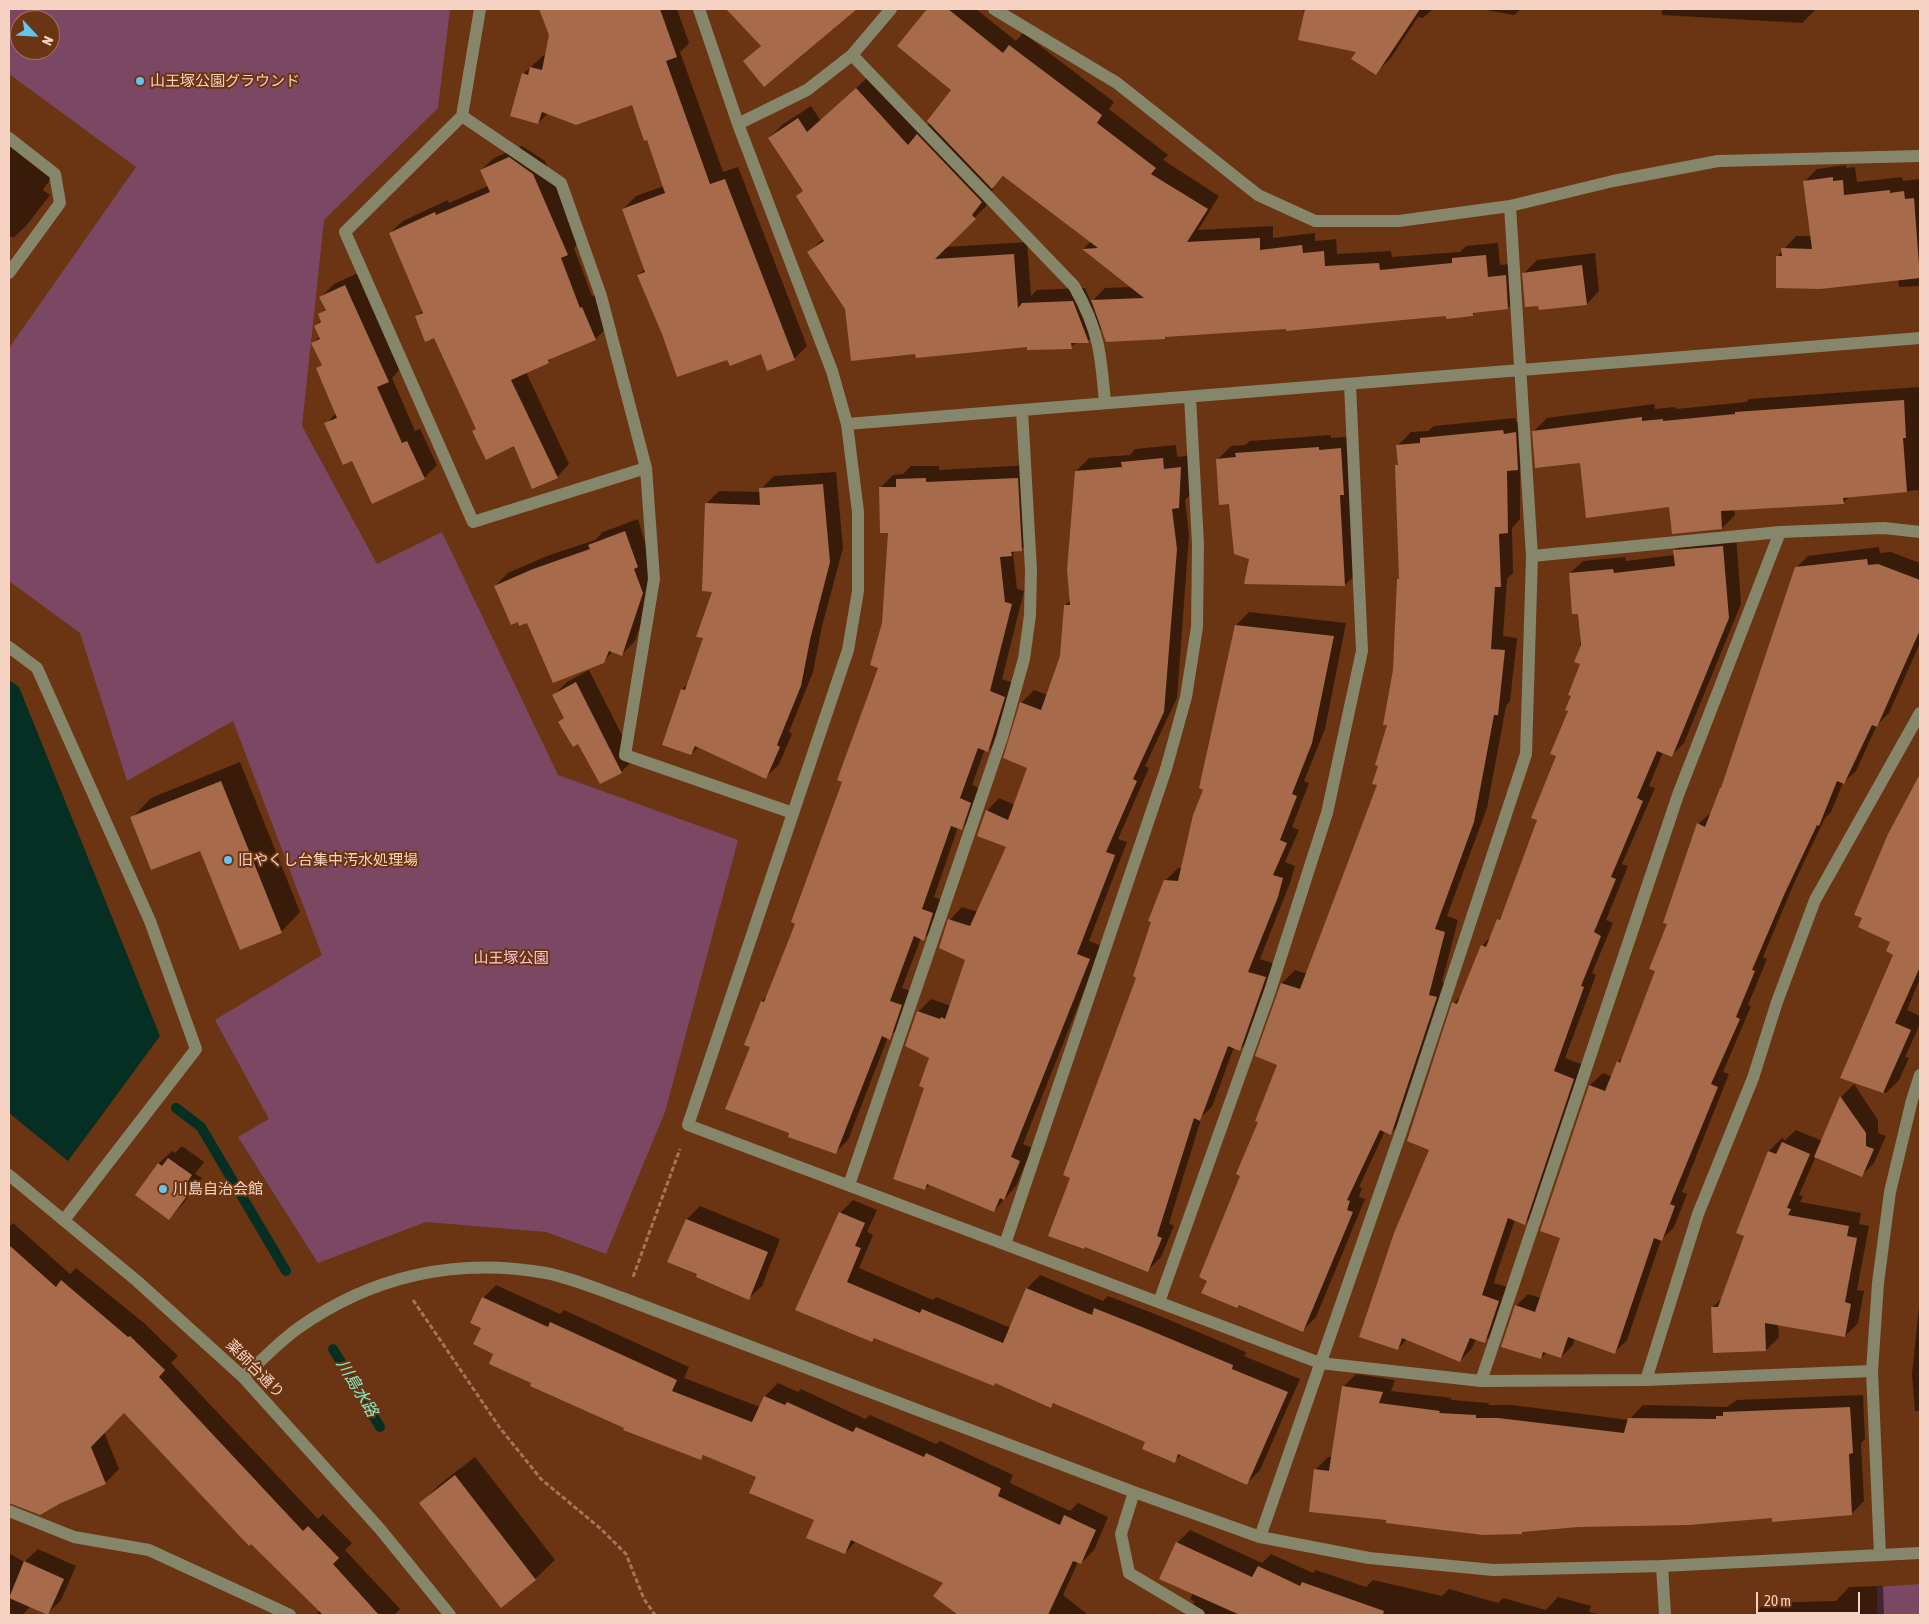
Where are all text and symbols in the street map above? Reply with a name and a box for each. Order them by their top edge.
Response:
north arrow [10,10,60,60]
text: N [39,34,57,48]
place label: 山王塚公園グラウンド [150,72,300,90]
marker: 山王塚公園グラウンド [134,75,146,87]
place label: 旧やくし台集中汚水処理場 [238,851,418,869]
marker: 旧やくし台集中汚水処理場 [222,854,234,866]
park label: 山王塚公園 [474,949,548,967]
place label: 川島自治会館 [173,1180,263,1198]
marker: 川島自治会館 [157,1183,169,1195]
street label: 薬師台通り [222,1336,288,1402]
water label: 川島水路 [332,1356,382,1420]
scale bar [1759,1582,1863,1614]
text: 20 m [1764,1592,1791,1609]

